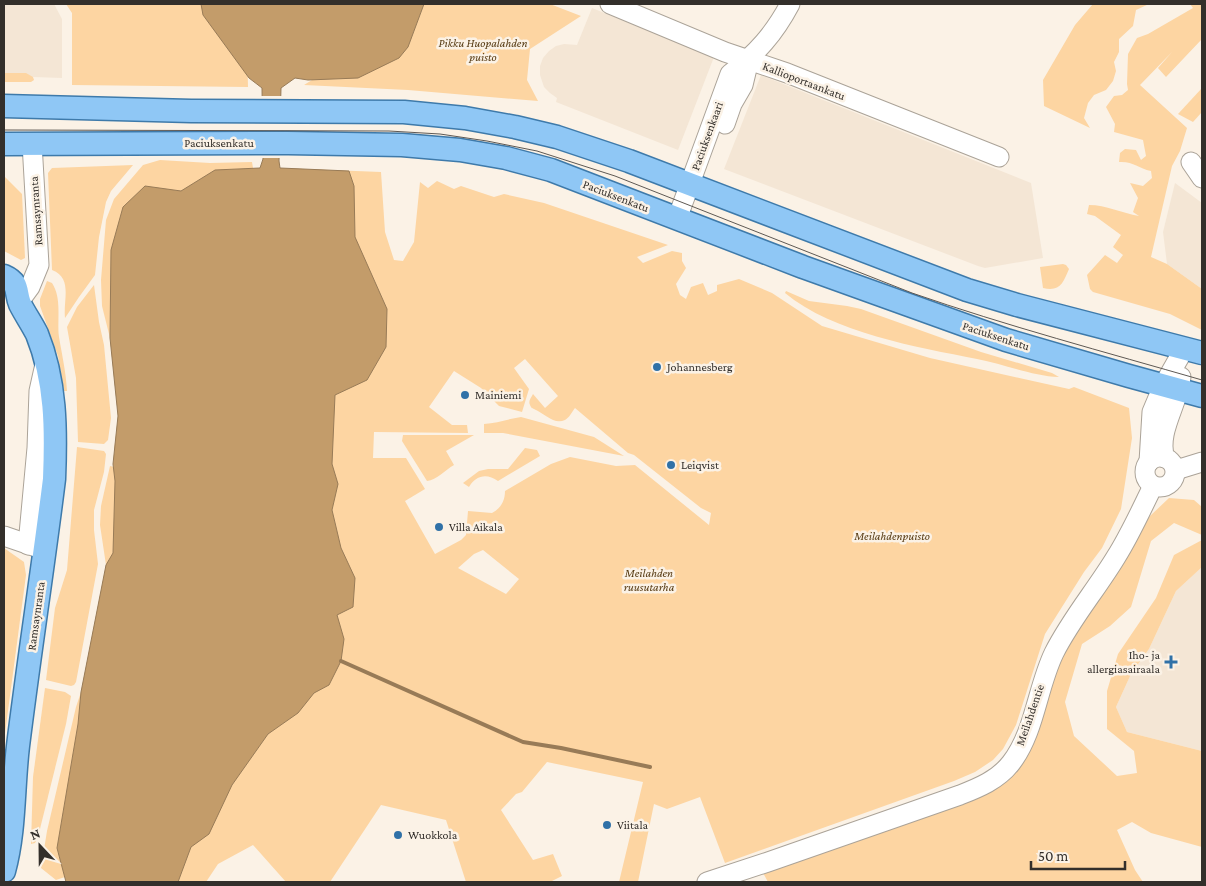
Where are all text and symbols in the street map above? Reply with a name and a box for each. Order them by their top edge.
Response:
park label: Pikku Huopalahden puisto [439,36,527,64]
street label: Kallioportaankatu [761,59,848,103]
street label: Paciuksenkaari [688,100,726,172]
street label: Paciuksenkatu [184,136,254,150]
street label: Ramsaynranta [27,175,45,246]
street label: Paciuksenkatu [581,177,652,215]
street label: Paciuksenkatu [961,319,1032,354]
place label: Johannesberg [666,360,733,374]
marker: Johannesberg [651,361,663,373]
place label: Mainiemi [475,388,521,402]
marker: Mainiemi [459,389,471,401]
place label: Leiqvist [681,458,720,472]
marker: Leiqvist [665,459,677,471]
place label: Villa Aikala [449,520,503,534]
marker: Villa Aikala [433,521,445,533]
park label: Meilahdenpuisto [853,529,930,543]
park label: Meilahden ruusutarha [624,566,675,594]
street label: Ramsaynranta [24,580,48,651]
place label: Iho- ja allergiasairaala [1087,648,1160,676]
marker: Iho- ja allergiasairaala [1164,655,1178,669]
street label: Meilahdentie [1013,682,1047,748]
place label: Viitala [617,818,649,832]
marker: Viitala [601,819,613,831]
north arrow [15,821,65,871]
text: N [28,825,43,843]
place label: Wuokkola [408,828,458,842]
marker: Wuokkola [392,829,404,841]
scale bar [1031,838,1125,870]
text: 50 m [1038,848,1068,864]

